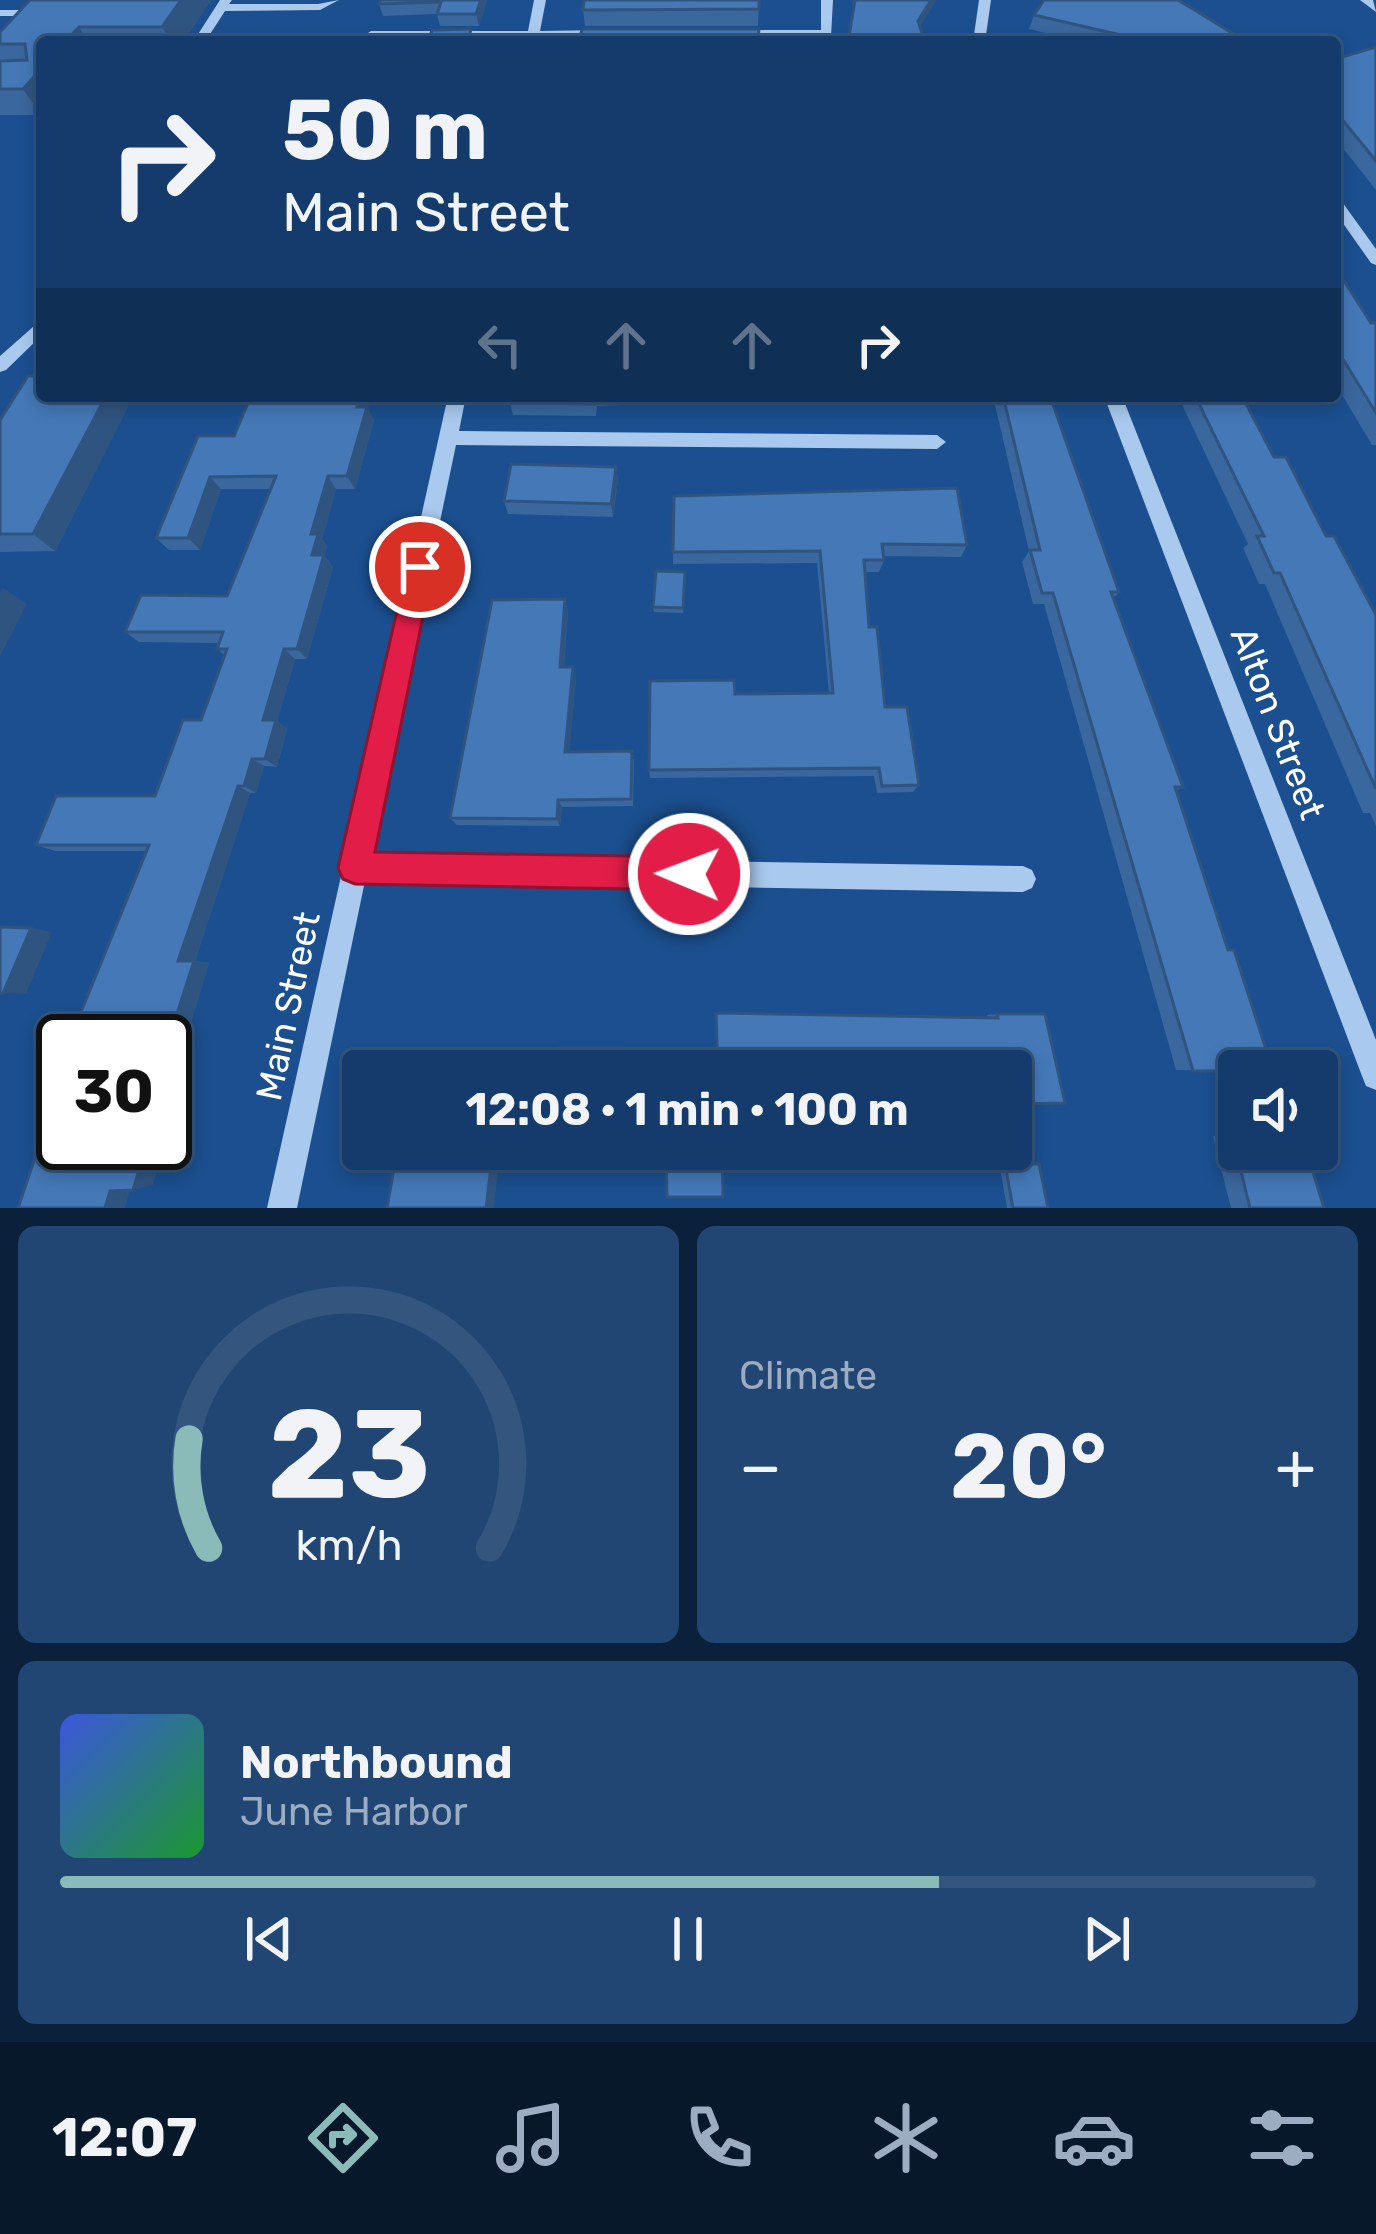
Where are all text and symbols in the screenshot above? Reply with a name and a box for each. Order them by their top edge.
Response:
text: 50 m [282,80,488,180]
icon: right [84,84,240,240]
text: Main Street [282,181,570,245]
icon: left [467,312,533,378]
icon: ahead [593,312,659,378]
icon: ahead [719,312,785,378]
icon: right [845,312,911,378]
pin [369,516,471,618]
icon: arrive [387,534,453,600]
street label: Alton Street [1222,621,1334,825]
position arrow [626,811,752,937]
street label: Main Street [247,908,329,1104]
speed limit sign: 30 [36,1014,192,1170]
map controls [1218,1050,1338,1170]
button: sound [1218,1050,1338,1170]
text: 12:08 · 1 min · 100 m [465,1083,909,1136]
text: Climate [739,1353,877,1399]
text: 23 [267,1380,430,1528]
text: 20° [950,1413,1107,1520]
text: − [739,1427,782,1506]
text: + [1275,1427,1316,1506]
text: km/h [295,1519,402,1570]
text: Northbound [240,1736,513,1789]
text: June Harbor [240,1789,468,1835]
icon: previous [236,1906,302,1972]
icon: pause [655,1906,721,1972]
icon: next [1074,1906,1140,1972]
icon: directions [301,2096,385,2180]
icon: music [489,2096,573,2180]
icon: phone [677,2096,761,2180]
icon: climate [864,2096,948,2180]
icon: car [1052,2096,1136,2180]
icon: filters [1240,2096,1324,2180]
text: 12:07 [52,2106,197,2170]

